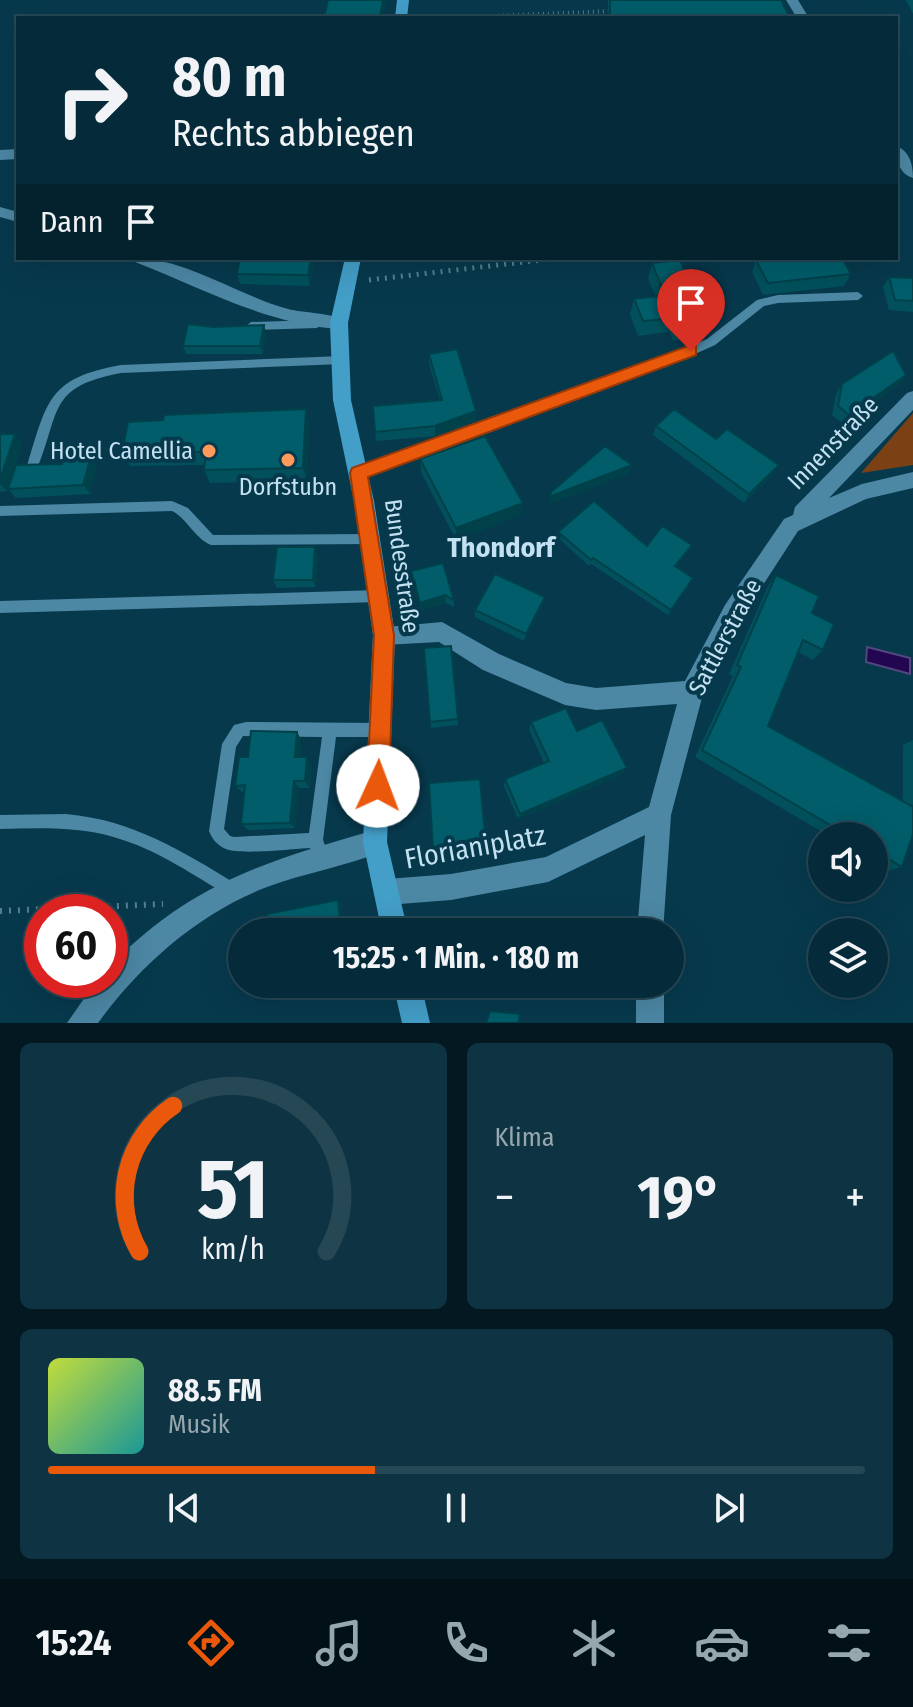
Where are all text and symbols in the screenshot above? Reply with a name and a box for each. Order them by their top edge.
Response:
text: 80 m [172,44,287,111]
icon: right [40,48,144,152]
text: Rechts abbiegen [172,112,415,156]
icon: arrive [119,200,163,244]
text: Dann [40,204,103,240]
pin [657,269,725,351]
icon: arrive [669,281,713,325]
street label: Innenstraße [782,391,884,495]
place label: Hotel Camellia [50,437,193,465]
marker: Hotel Camellia [200,442,218,460]
marker: Dorfstubn [279,451,297,469]
place label: Dorfstubn [239,473,337,501]
street label: Bundesstraße [379,497,425,635]
district label: Thondorf [447,531,558,564]
street label: Sattlerstraße [683,574,767,700]
position arrow [336,744,420,828]
street label: Florianiplatz [402,818,548,876]
map controls [808,822,888,998]
button: sound [808,822,888,902]
speed limit sign: 60 [24,894,128,998]
button: layers [808,918,888,998]
text: 15:25 · 1 Min. · 180 m [333,940,579,976]
text: Klima [495,1122,554,1153]
text: 51 [197,1140,269,1240]
text: 19° [637,1162,722,1234]
text: − [495,1171,514,1224]
text: + [845,1171,865,1224]
text: km/h [201,1232,265,1267]
text: 88.5 FM [168,1373,262,1409]
text: Musik [168,1409,230,1440]
icon: previous [162,1486,206,1530]
icon: pause [434,1486,478,1530]
icon: next [707,1486,751,1530]
icon: directions [183,1615,239,1671]
icon: music [311,1615,367,1671]
icon: phone [438,1615,494,1671]
icon: climate [566,1615,622,1671]
icon: car [694,1615,750,1671]
icon: filters [821,1615,877,1671]
text: 15:24 [36,1621,111,1665]

